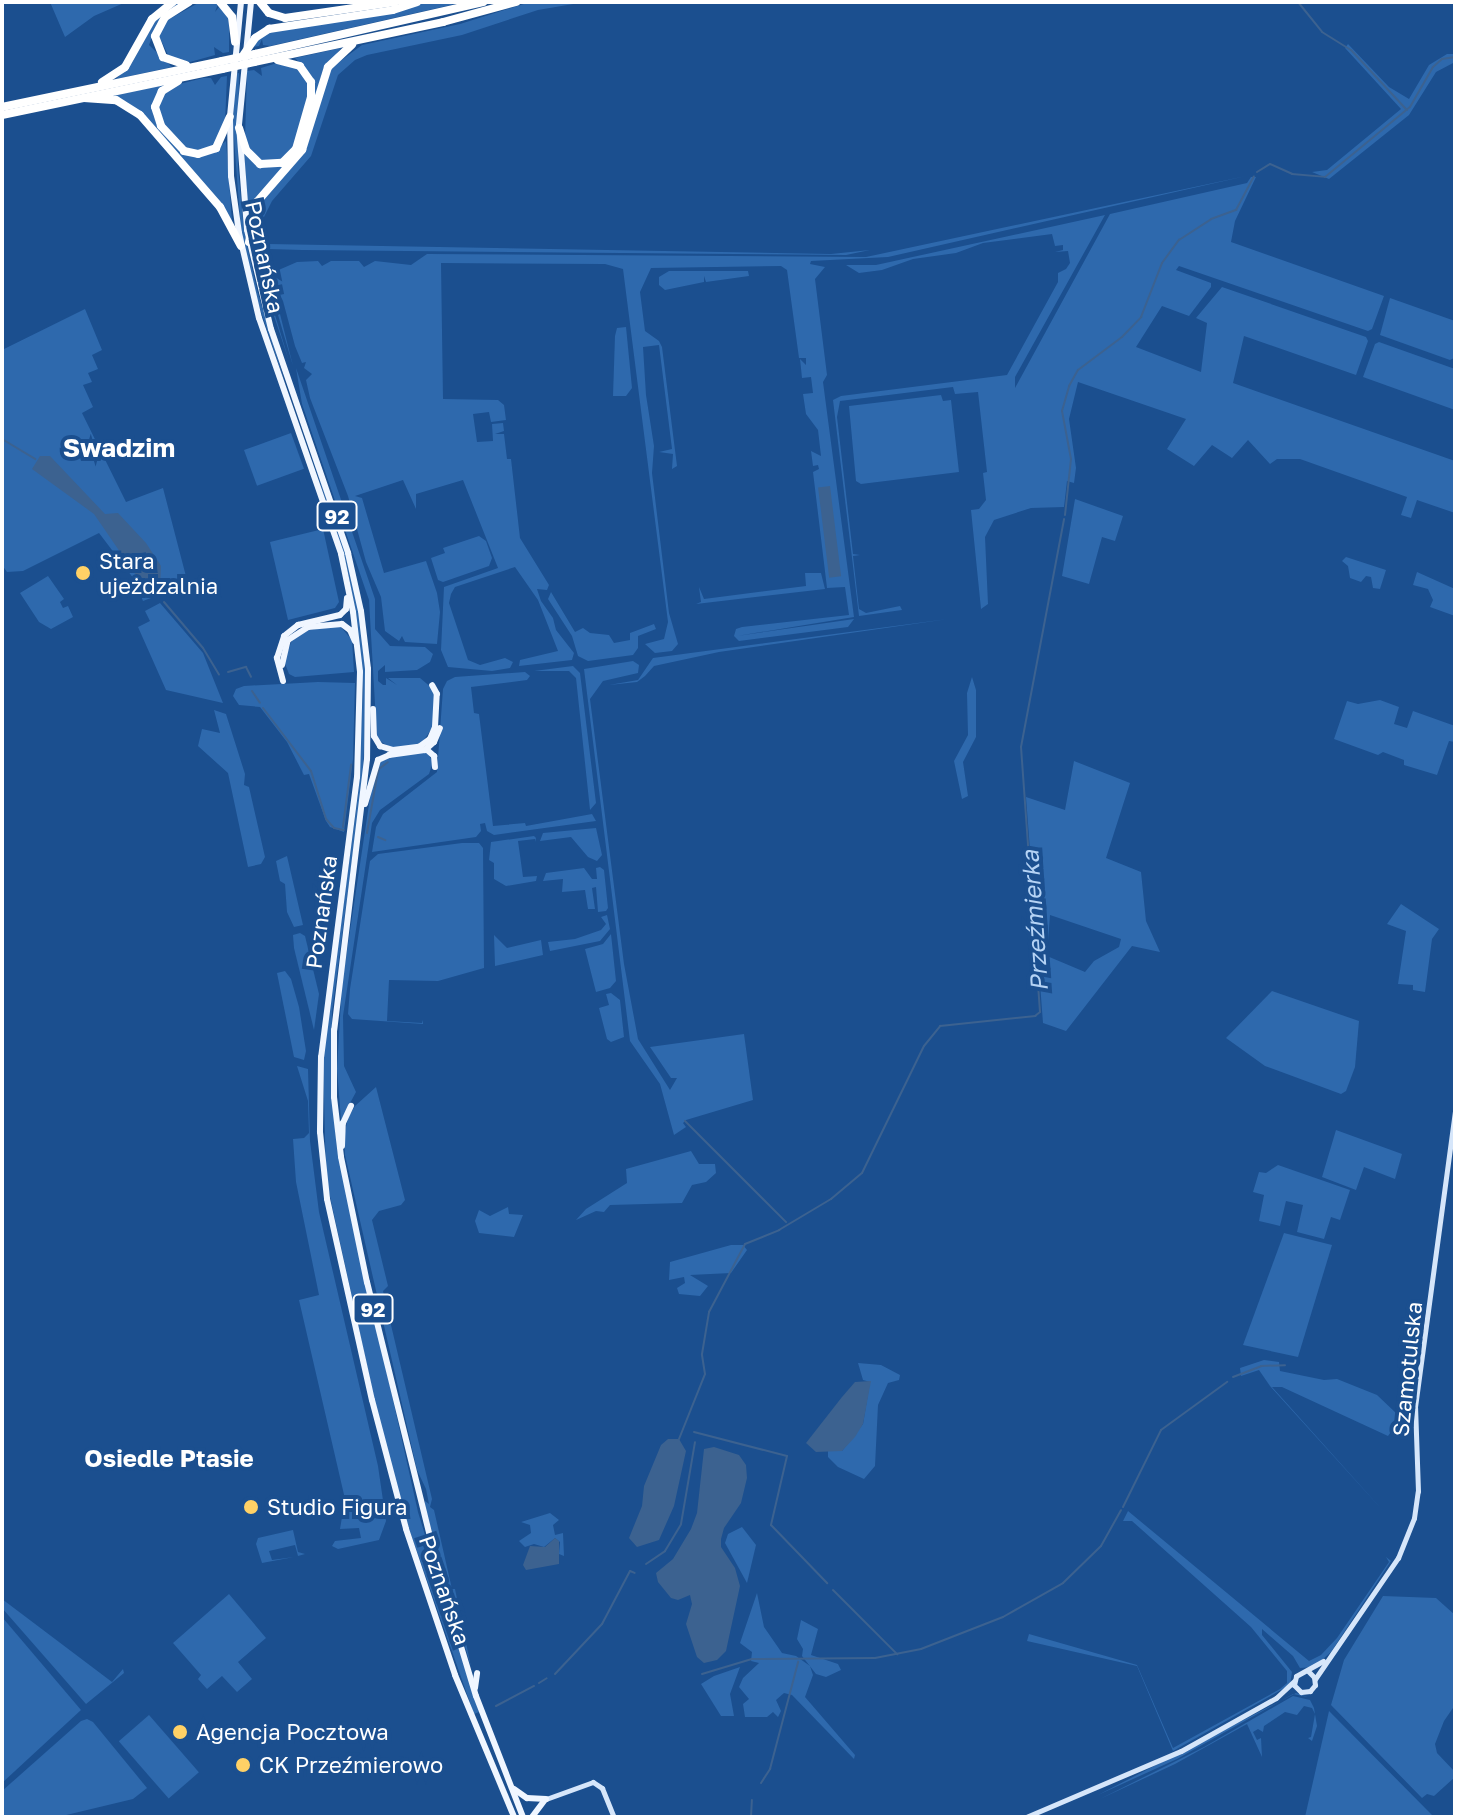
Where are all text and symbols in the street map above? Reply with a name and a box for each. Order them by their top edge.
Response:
street label: Poznańska [240,198,290,316]
district label: Swadzim [63,432,175,464]
road number: 92 [315,500,359,532]
place label: Stara ujeżdzalnia [99,547,218,598]
marker: Stara ujeżdzalnia [74,564,92,582]
water label: Przeźmierka [1015,849,1053,993]
street label: Poznańska [300,854,342,970]
road number: 92 [351,1293,395,1325]
street label: Szamotulska [1387,1300,1427,1438]
district label: Osiedle Ptasie [84,1444,254,1472]
place label: Studio Figura [267,1494,407,1520]
marker: Studio Figura [242,1498,260,1516]
street label: Poznańska [414,1532,476,1648]
place label: Agencja Pocztowa [196,1719,389,1745]
marker: Agencja Pocztowa [171,1723,189,1741]
place label: CK Przeźmierowo [259,1752,443,1778]
marker: CK Przeźmierowo [234,1756,252,1774]

